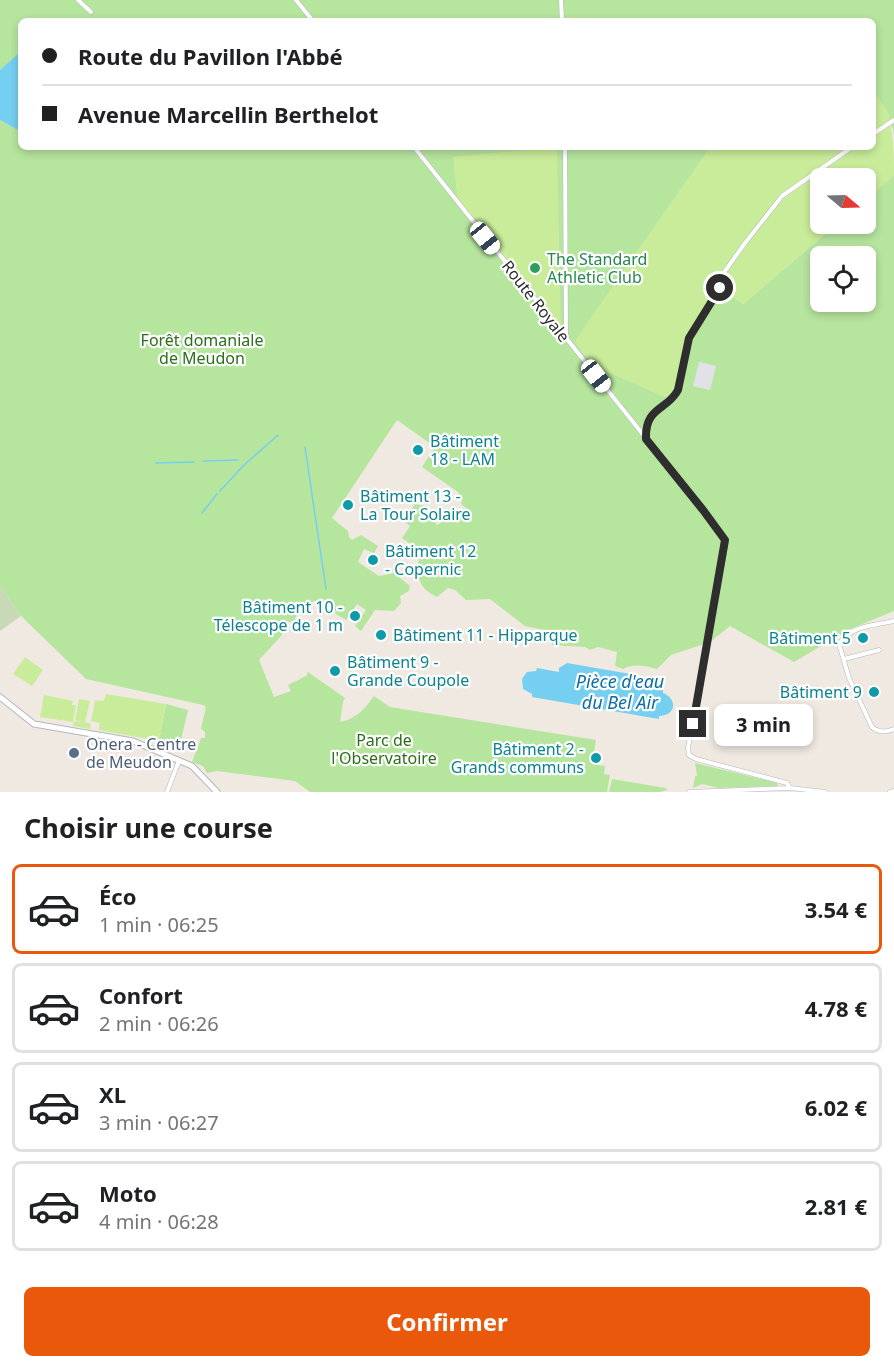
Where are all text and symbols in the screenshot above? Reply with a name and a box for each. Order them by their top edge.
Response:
text: Route du Pavillon l'Abbé [78,41,343,71]
text: Avenue Marcellin Berthelot [78,99,378,129]
north arrow [810,168,876,234]
map controls [810,168,876,312]
car [467,218,503,258]
button: locate [810,246,876,312]
place label: The Standard Athletic Club [547,248,647,288]
street label: Route Royale [497,256,575,346]
marker: The Standard Athletic Club [528,261,542,275]
route start [706,274,733,301]
park label: Forêt domaniale de Meudon [141,329,263,369]
car [578,356,614,396]
place label: Bâtiment 18 - LAM [430,430,499,470]
marker: Bâtiment 18 - LAM [411,443,425,457]
place label: Bâtiment 13 - La Tour Solaire [360,485,471,525]
marker: Bâtiment 13 - La Tour Solaire [341,498,355,512]
place label: Bâtiment 12 - Copernic [385,540,476,580]
marker: Bâtiment 12 - Copernic [366,553,380,567]
place label: Bâtiment 10 - Télescope de 1 m [214,596,343,636]
marker: Bâtiment 10 - Télescope de 1 m [348,609,362,623]
place label: Bâtiment 11 - Hipparque [393,624,578,646]
place label: Bâtiment 5 [769,627,851,649]
marker: Bâtiment 11 - Hipparque [374,628,388,642]
marker: Bâtiment 5 [856,631,870,645]
place label: Bâtiment 9 - Grande Coupole [347,651,469,691]
marker: Bâtiment 9 - Grande Coupole [328,664,342,678]
water label: Pièce d'eau du Bel Air [576,669,664,714]
place label: Bâtiment 9 [780,681,862,703]
marker: Bâtiment 9 [867,685,881,699]
callout: 3 min [714,703,813,745]
route end [679,710,706,737]
text: 3 min [736,711,791,738]
park label: Parc de l'Observatoire [331,729,437,769]
place label: Onera - Centre de Meudon [86,733,196,773]
place label: Bâtiment 2 - Grands communs [451,738,584,778]
marker: Onera - Centre de Meudon [67,746,81,760]
marker: Bâtiment 2 - Grands communs [589,751,603,765]
text: Choisir une course [24,809,273,846]
text: Éco [99,881,136,911]
icon: car [27,882,81,936]
text: 3.54 € [805,894,867,924]
text: 1 min · 06:25 [99,911,219,938]
text: Confort [99,980,183,1010]
icon: car [27,981,81,1035]
text: 4.78 € [805,993,867,1023]
text: 2 min · 06:26 [99,1010,219,1037]
text: XL [99,1079,126,1109]
icon: car [27,1080,81,1134]
text: 6.02 € [805,1092,867,1122]
text: 3 min · 06:27 [99,1109,219,1136]
text: Moto [99,1178,157,1208]
icon: car [27,1179,81,1233]
text: 2.81 € [805,1191,867,1221]
text: 4 min · 06:28 [99,1208,219,1235]
button: Confirmer [24,1287,870,1356]

